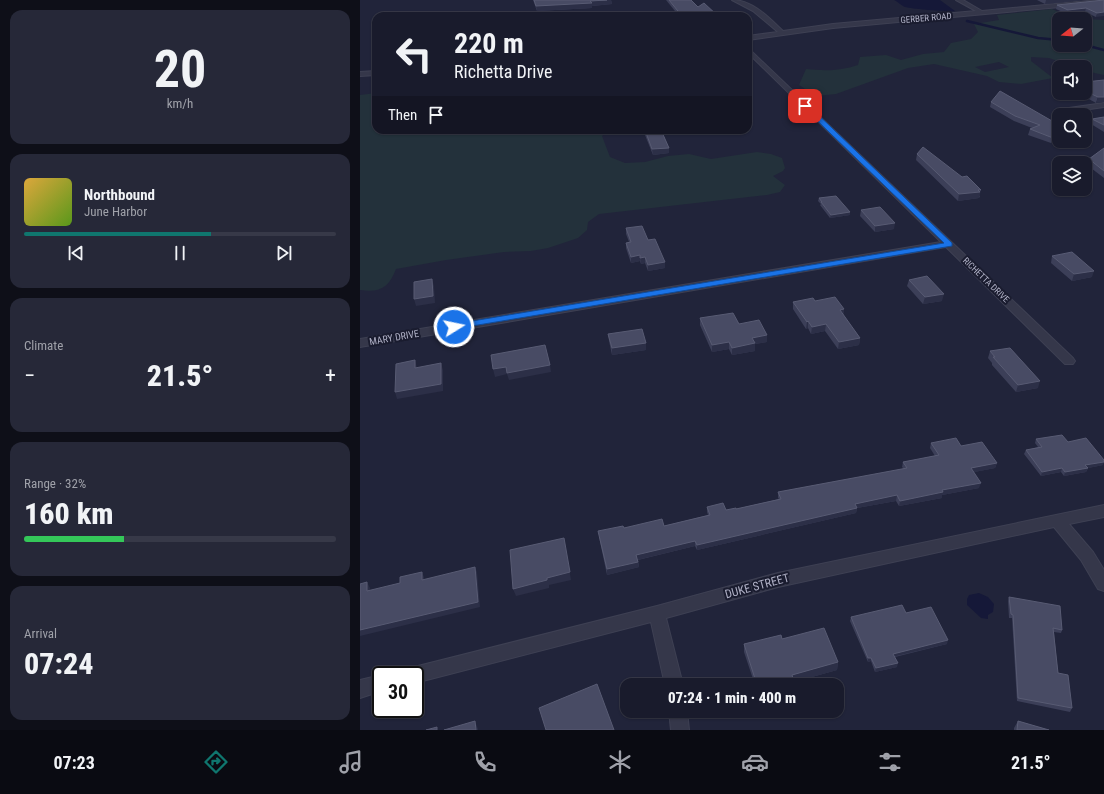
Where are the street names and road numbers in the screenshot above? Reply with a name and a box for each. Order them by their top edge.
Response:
street label: GERBER ROAD [900,11,952,25]
street label: RICHETTA DRIVE [961,255,1012,305]
street label: MARY DRIVE [368,328,420,347]
street label: DUKE STREET [723,571,791,601]

